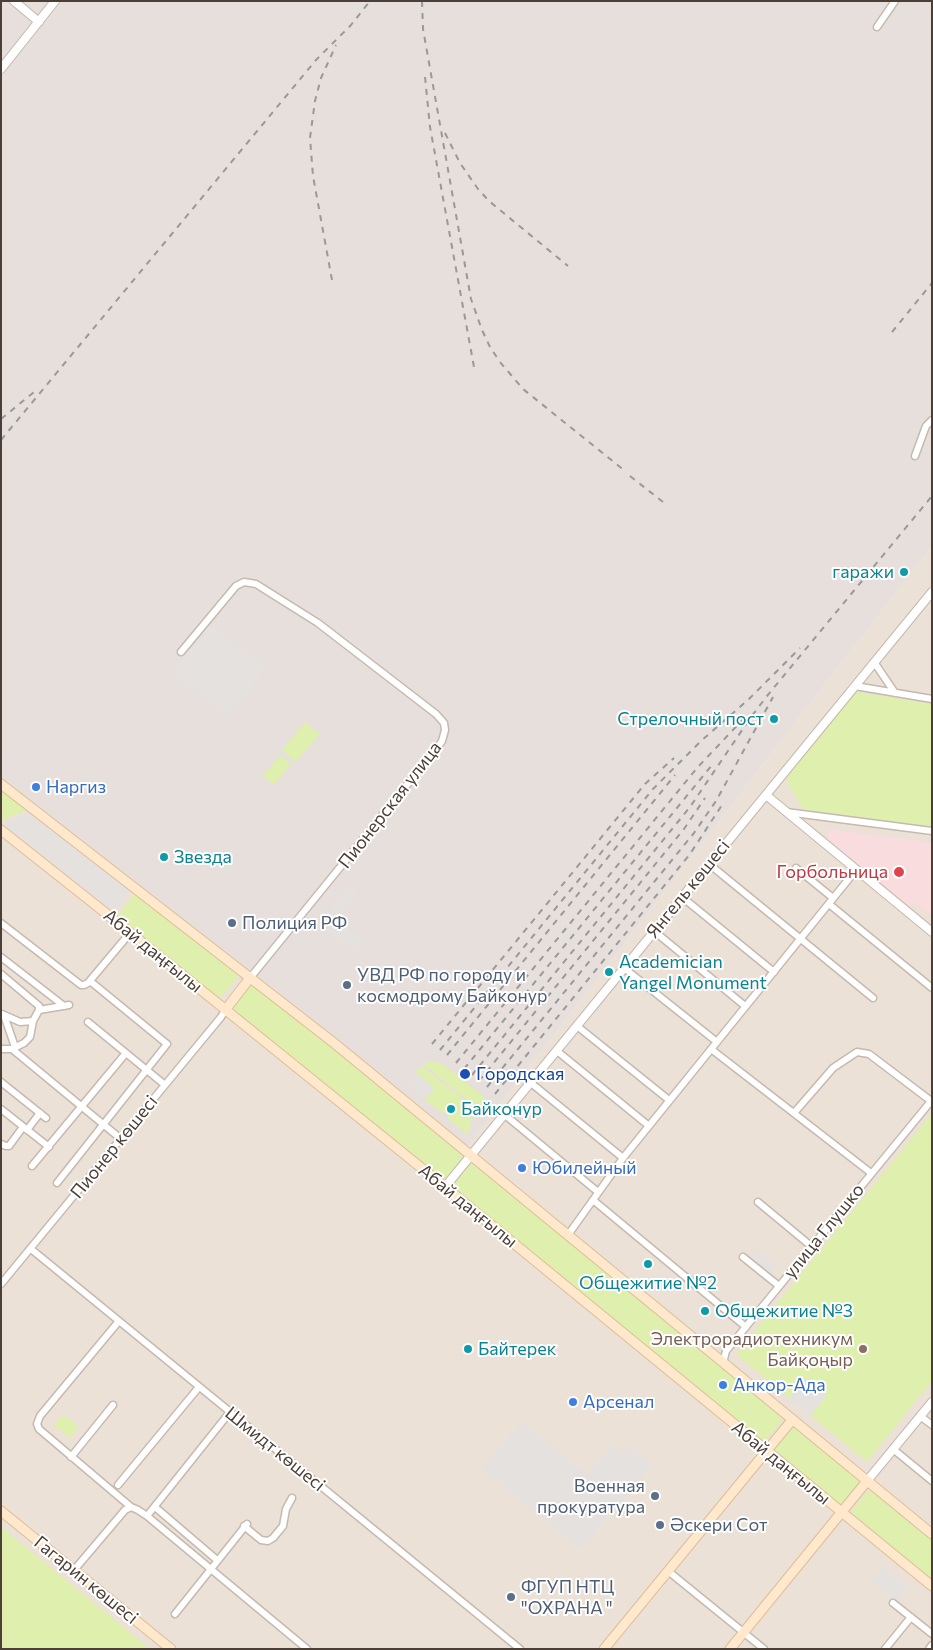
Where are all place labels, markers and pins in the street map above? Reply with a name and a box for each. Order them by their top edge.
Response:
place label: гаражи [832,561,894,583]
marker: гаражи [898,566,910,578]
place label: Стрелочный пост [617,708,764,730]
marker: Стрелочный пост [768,713,780,725]
place label: Наргиз [46,776,106,798]
marker: Наргиз [30,781,42,793]
place label: Звезда [174,846,232,868]
marker: Звезда [158,851,170,863]
place label: Горбольница [776,861,888,883]
marker: Горбольница [892,865,906,879]
place label: Полиция РФ [242,912,347,934]
marker: Полиция РФ [226,917,238,929]
place label: Academician Yangel Monument [619,951,767,994]
place label: УВД РФ по городу и космодрому Байконур [357,964,548,1006]
marker: Academician Yangel Monument [603,966,615,978]
marker: УВД РФ по городу и космодрому Байконур [341,979,353,991]
place label: Городская [476,1063,565,1085]
marker: Городская [458,1067,472,1081]
place label: Байконур [461,1098,542,1120]
marker: Байконур [445,1103,457,1115]
place label: Юбилейный [532,1157,637,1179]
marker: Юбилейный [516,1162,528,1174]
marker: Общежитие №2 [642,1258,654,1270]
place label: Общежитие №2 [579,1272,717,1294]
place label: Общежитие №3 [715,1300,853,1322]
marker: Общежитие №3 [699,1305,711,1317]
place label: Электрорадиотехникум Байқоңыр [651,1328,853,1370]
place label: Байтерек [478,1338,556,1360]
marker: Байтерек [462,1343,474,1355]
marker: Электрорадиотехникум Байқоңыр [857,1343,869,1355]
place label: Анкор-Ада [733,1374,826,1396]
marker: Анкор-Ада [717,1379,729,1391]
place label: Арсенал [583,1391,654,1413]
marker: Арсенал [567,1396,579,1408]
place label: Военная прокуратура [537,1475,645,1518]
marker: Военная прокуратура [649,1490,661,1502]
place label: Әскери Сот [670,1514,768,1536]
marker: Әскери Сот [654,1519,666,1531]
place label: ФГУП НТЦ "ОХРАНА " [521,1576,614,1618]
marker: ФГУП НТЦ "ОХРАНА " [505,1591,517,1603]

